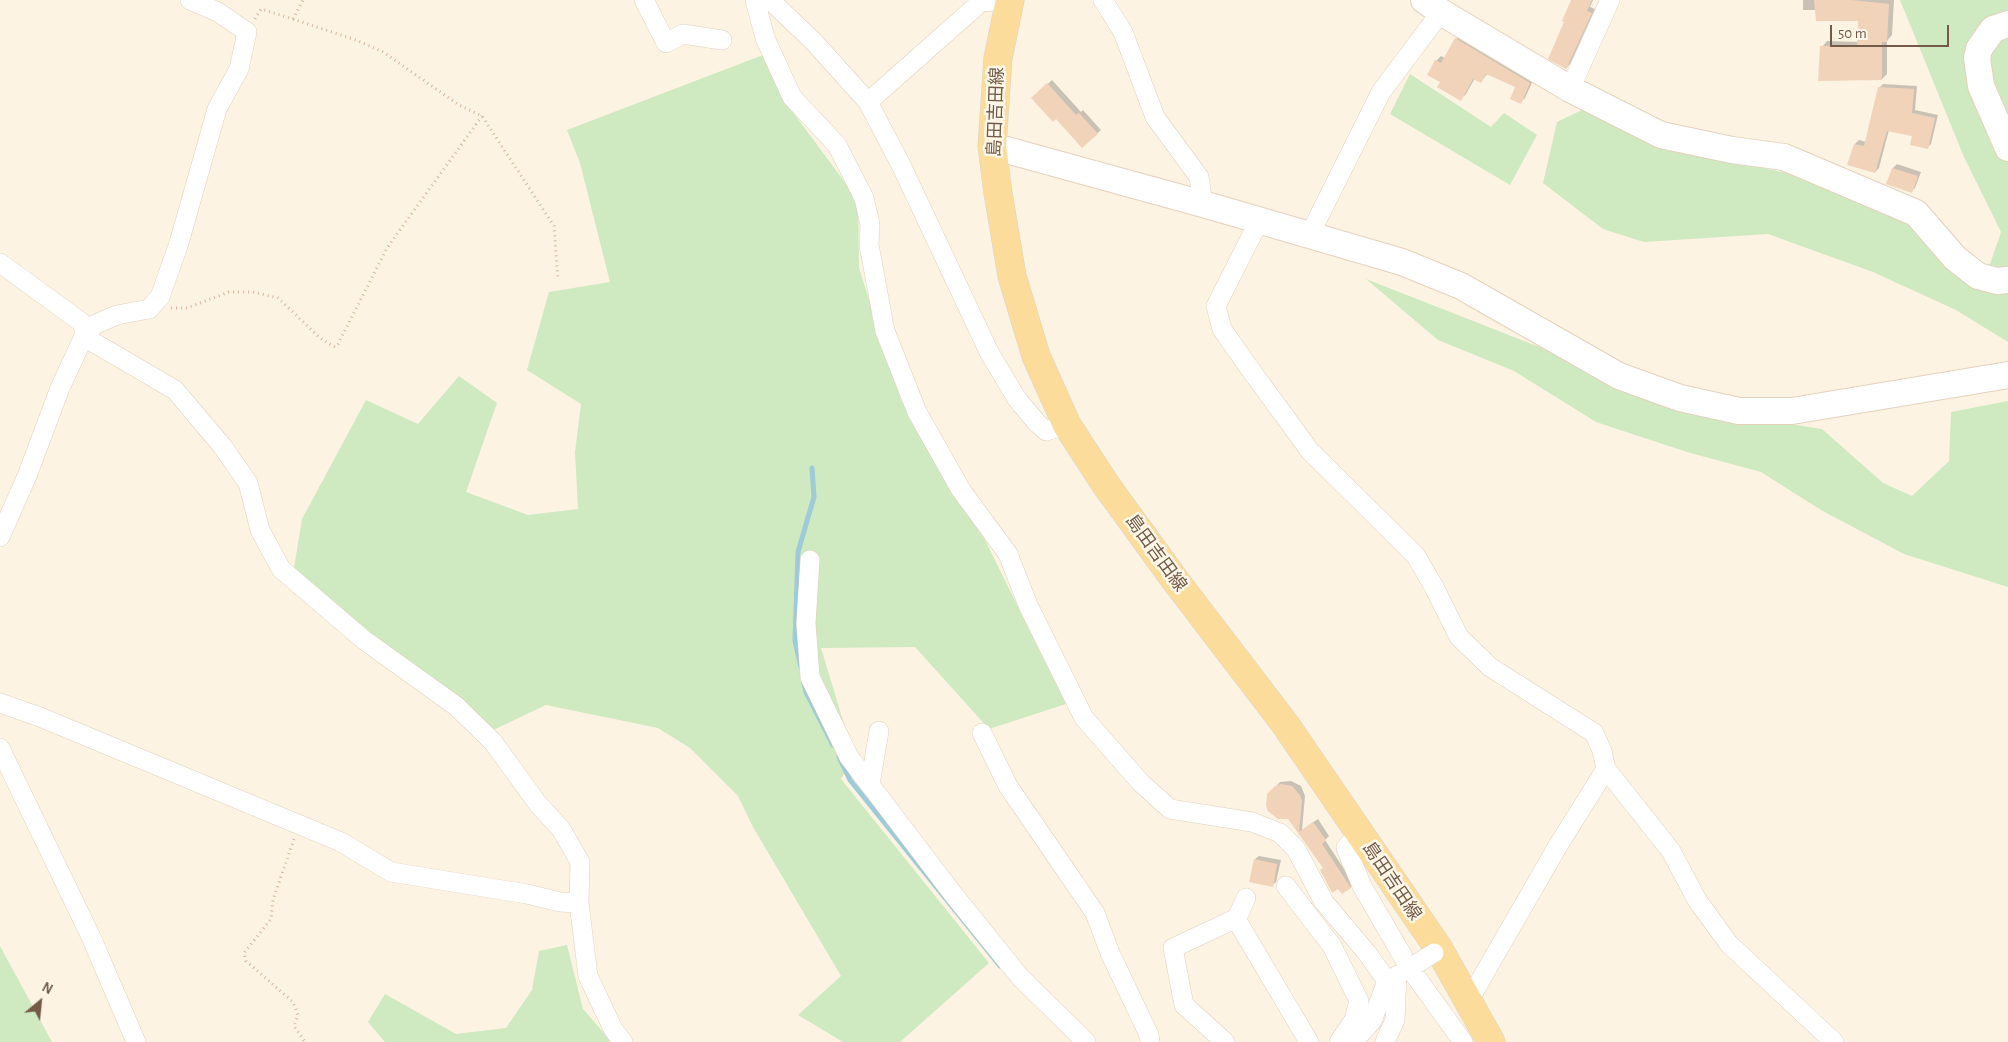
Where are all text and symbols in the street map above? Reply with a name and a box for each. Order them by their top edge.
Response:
scale bar [1833,15,1952,47]
text: 50 m [1838,26,1867,41]
street label: 島田吉田線 [984,67,1008,157]
street label: 島田吉田線 [1121,510,1191,596]
street label: 島田吉田線 [1358,838,1426,924]
north arrow [15,977,65,1027]
text: N [39,980,55,997]

